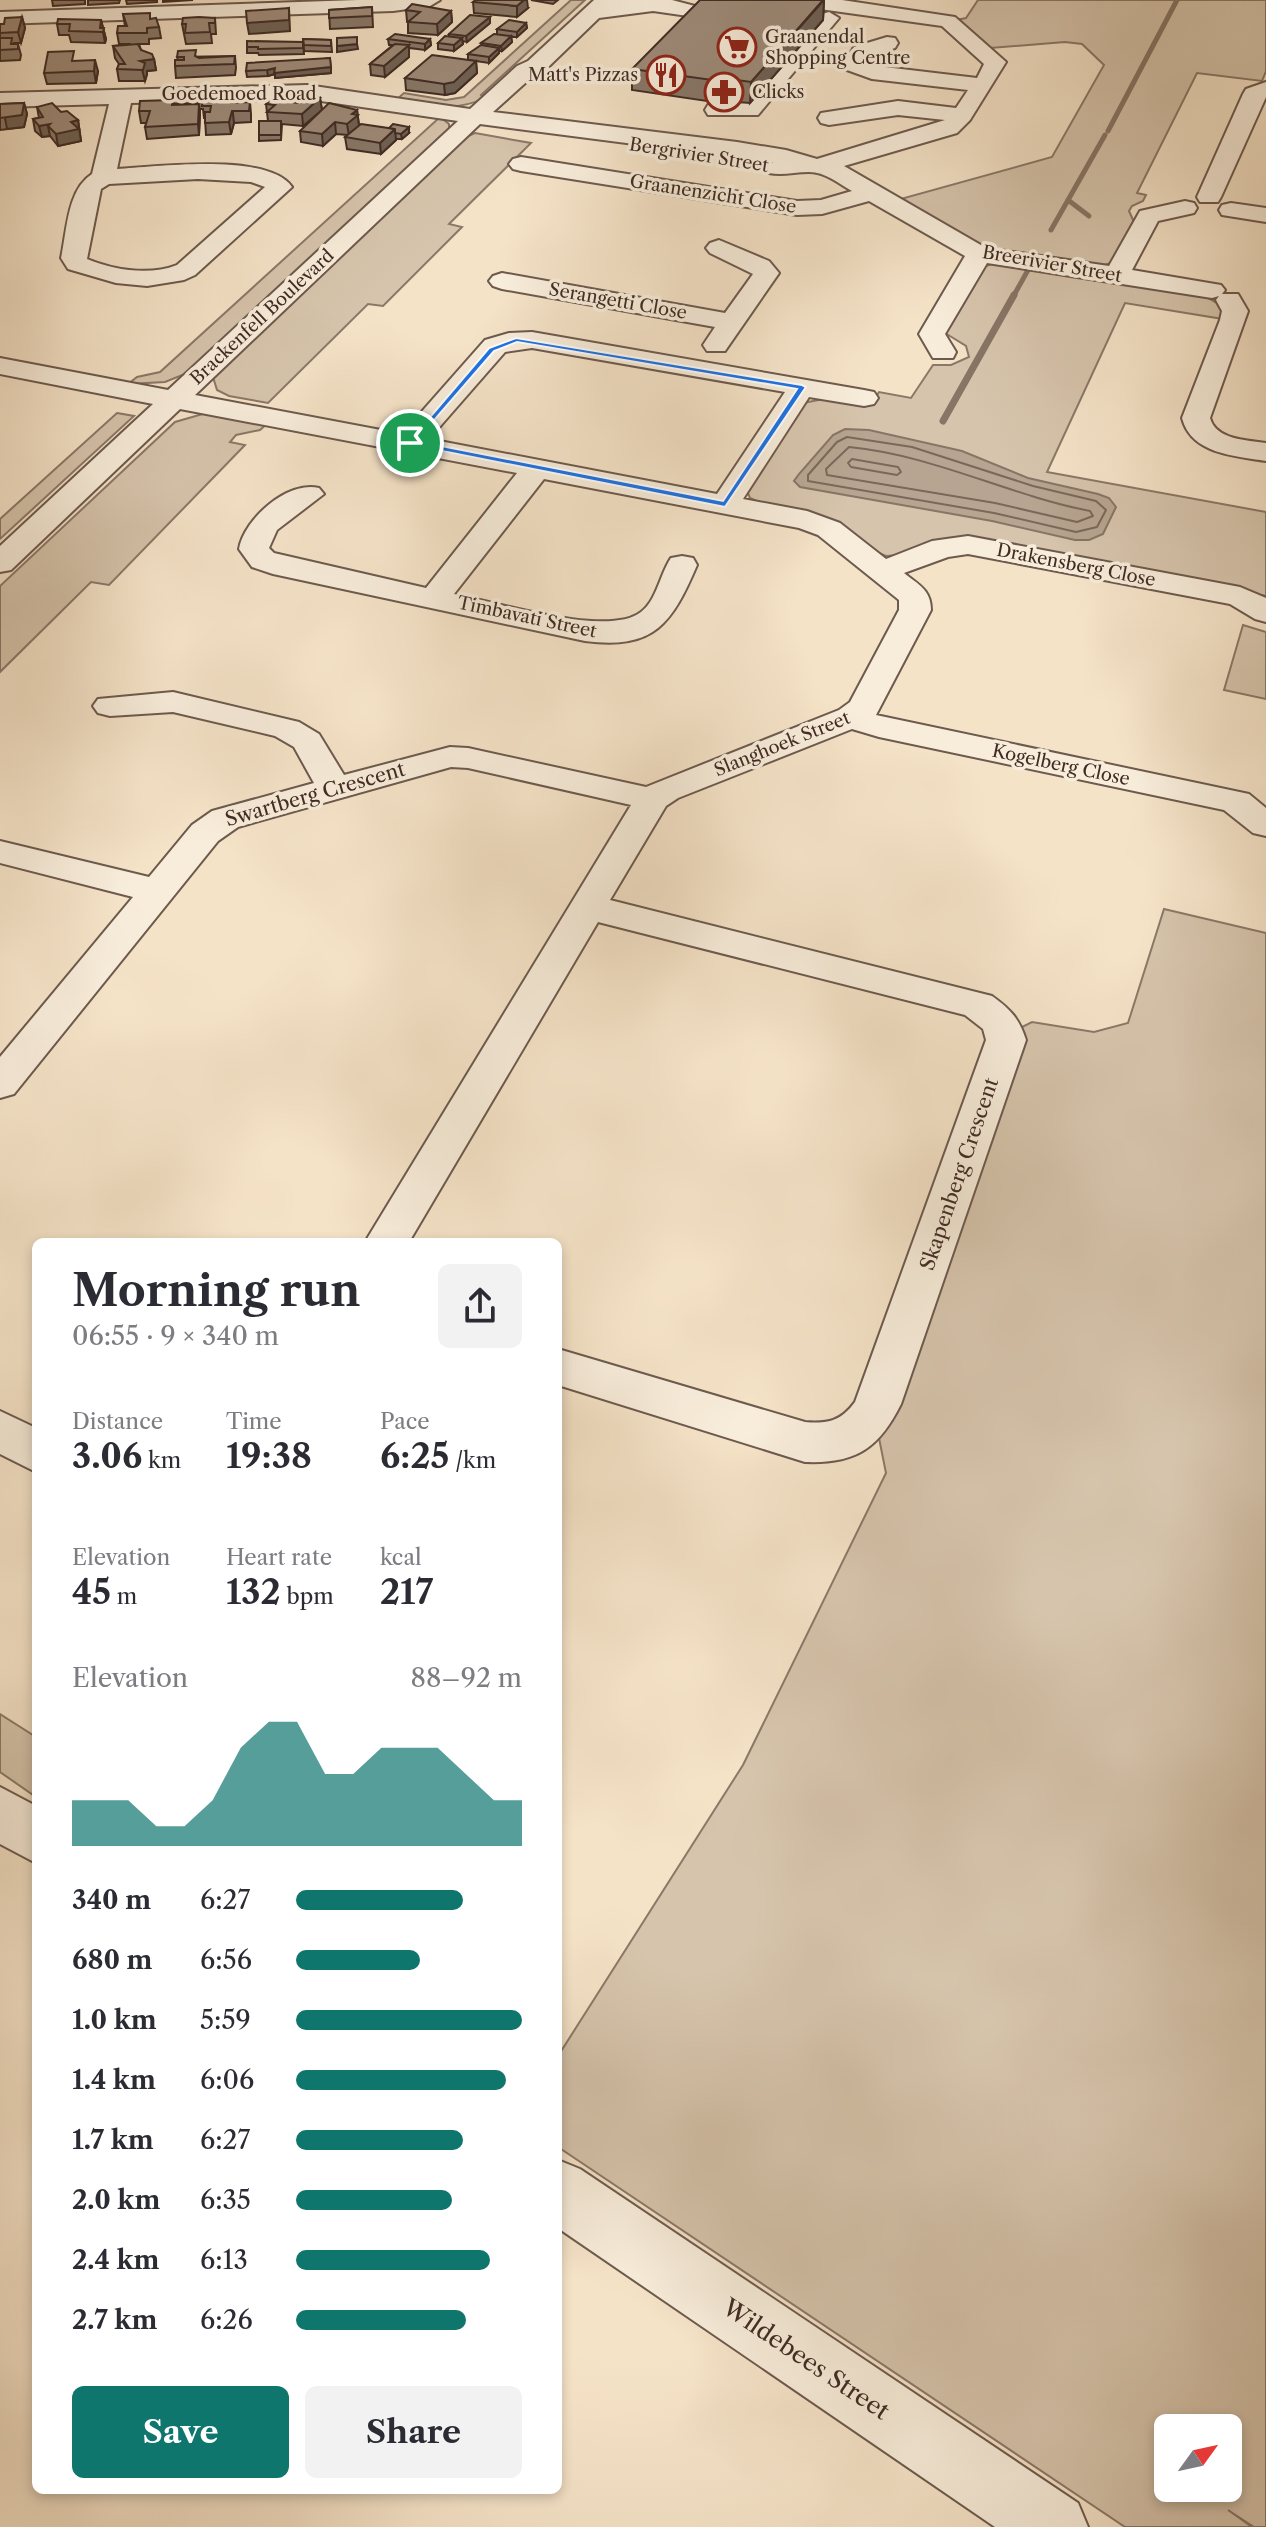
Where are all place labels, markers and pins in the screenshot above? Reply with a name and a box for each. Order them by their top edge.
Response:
supermarket icon: Graanendal Shopping Centre [716,26,758,68]
place label: Graanendal Shopping Centre [765,26,910,69]
restaurant icon: Matt's Pizzas [645,54,687,96]
place label: Matt's Pizzas [528,64,638,86]
pharmacy icon: Clicks [703,71,745,113]
place label: Clicks [752,81,804,103]
pin [376,409,444,477]

